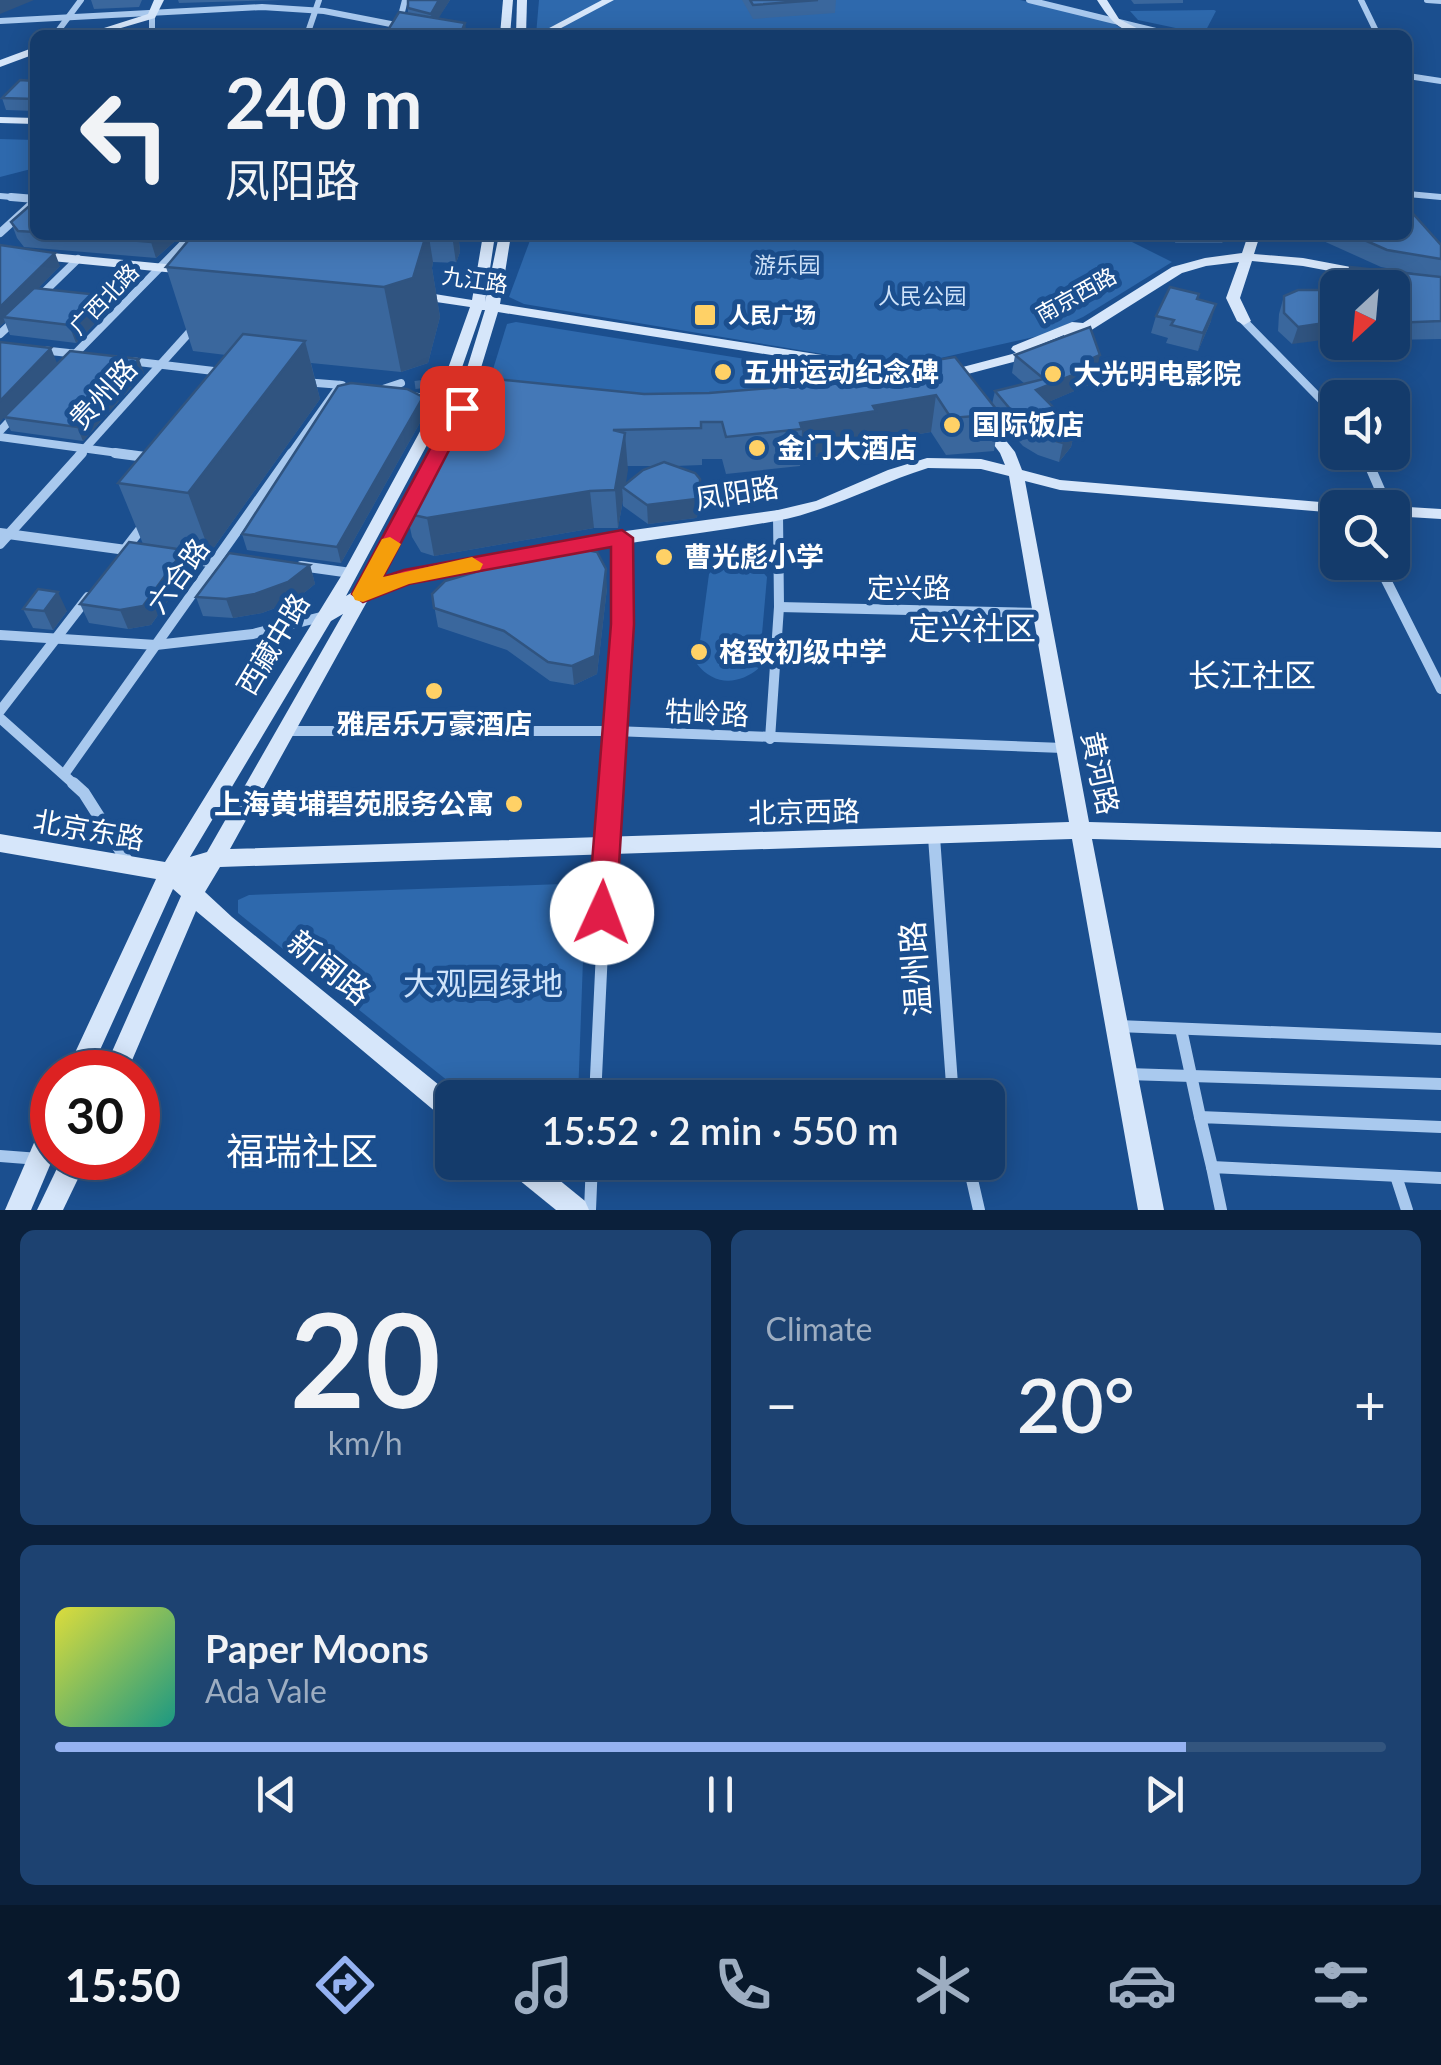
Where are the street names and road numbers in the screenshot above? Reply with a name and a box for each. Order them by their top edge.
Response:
street label: 广西北路 [63,258,144,340]
street label: 南京西路 [1031,261,1121,328]
street label: 九江路 [441,262,510,297]
street label: 贵州路 [61,351,143,436]
street label: 凤阳路 [693,469,781,515]
street label: 六合路 [139,531,216,619]
street label: 定兴路 [867,570,951,604]
street label: 西藏中路 [229,587,316,700]
street label: 牯岭路 [664,693,750,731]
street label: 黄河路 [1076,728,1126,817]
street label: 北京西路 [748,793,860,829]
street label: 北京东路 [31,803,147,855]
street label: 温州路 [892,920,937,1018]
street label: 新闸路 [280,921,380,1012]

